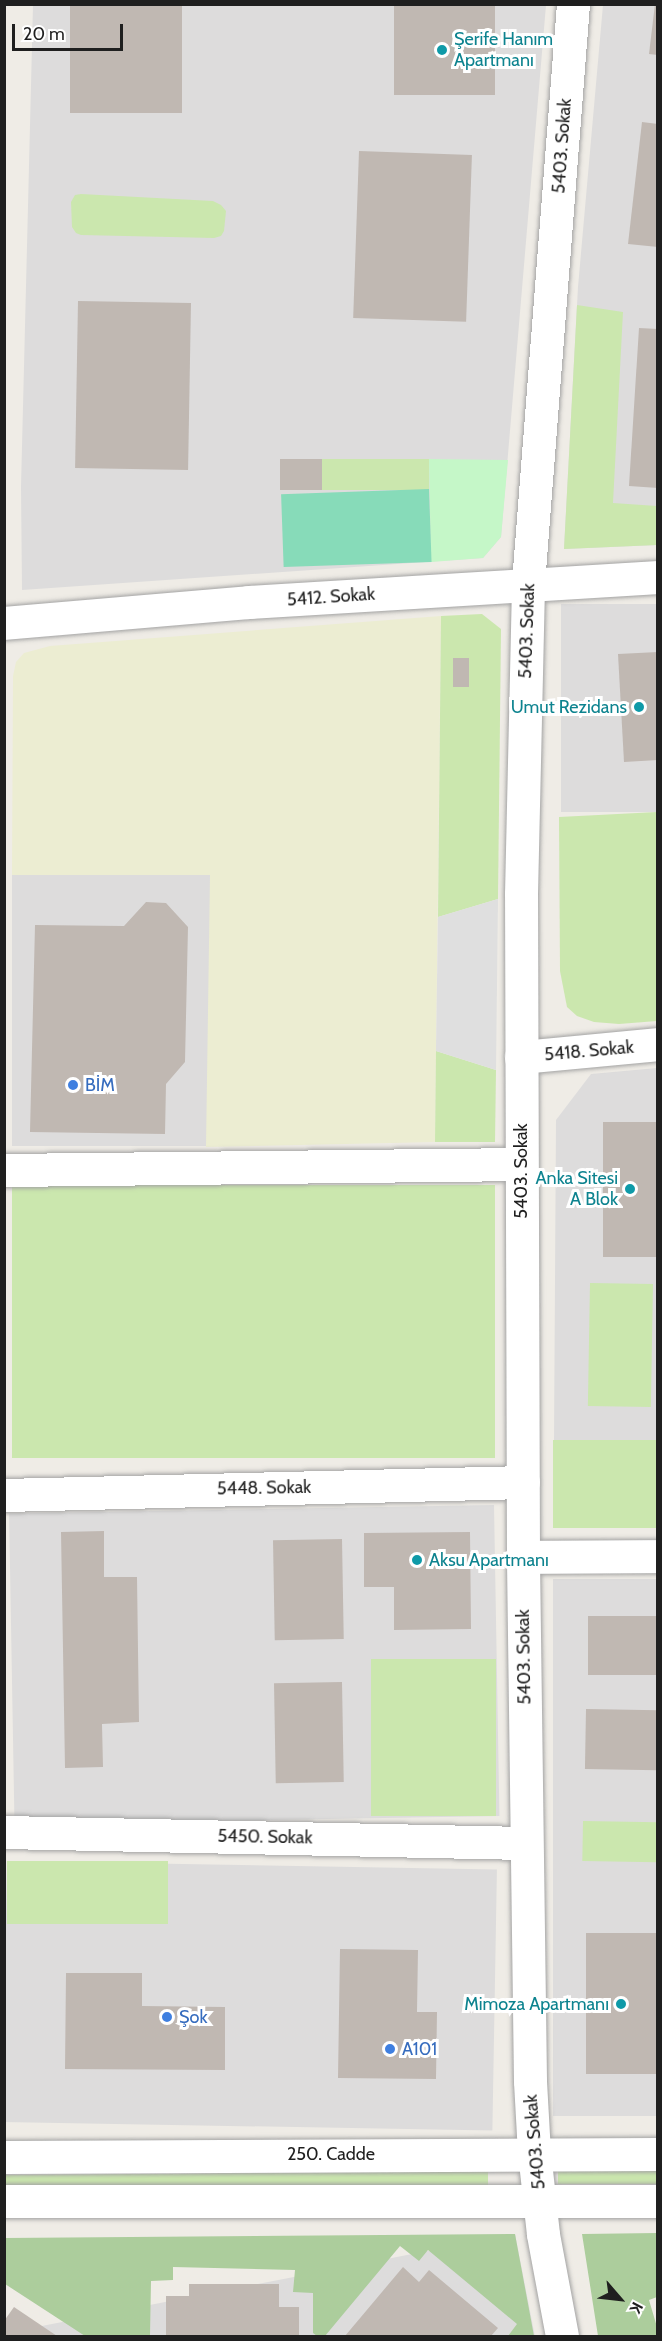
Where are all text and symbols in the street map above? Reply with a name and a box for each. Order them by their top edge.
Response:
scale bar [15,12,126,50]
text: 20 m [23,23,65,45]
place label: Şerife Hanım Apartmanı [454,29,553,72]
marker: Şerife Hanım Apartmanı [435,43,449,57]
street label: 5403. Sokak [548,98,576,194]
street label: 5412. Sokak [286,583,376,611]
street label: 5403. Sokak [515,583,539,679]
place label: Umut Rezidans [511,696,627,718]
marker: Umut Rezidans [632,700,646,714]
street label: 5418. Sokak [543,1036,635,1066]
place label: BİM [85,1074,115,1096]
marker: BİM [66,1078,80,1092]
street label: 5403. Sokak [510,1123,532,1219]
place label: Anka Sitesi A Blok [535,1168,618,1210]
marker: Anka Sitesi A Blok [623,1182,637,1196]
street label: 5448. Sokak [217,1476,311,1500]
place label: Aksu Apartmanı [429,1549,549,1571]
marker: Aksu Apartmanı [410,1553,424,1567]
street label: 5403. Sokak [512,1609,536,1705]
street label: 5450. Sokak [217,1825,313,1849]
place label: Mimoza Apartmanı [464,1993,609,2015]
marker: Mimoza Apartmanı [614,1997,628,2011]
place label: Şok [179,2006,207,2028]
marker: Şok [160,2010,174,2024]
place label: A101 [402,2038,437,2060]
marker: A101 [383,2042,397,2056]
street label: 5403. Sokak [520,2094,550,2190]
street label: 250. Cadde [287,2143,375,2165]
north arrow [590,2269,650,2329]
text: K [626,2299,647,2317]

